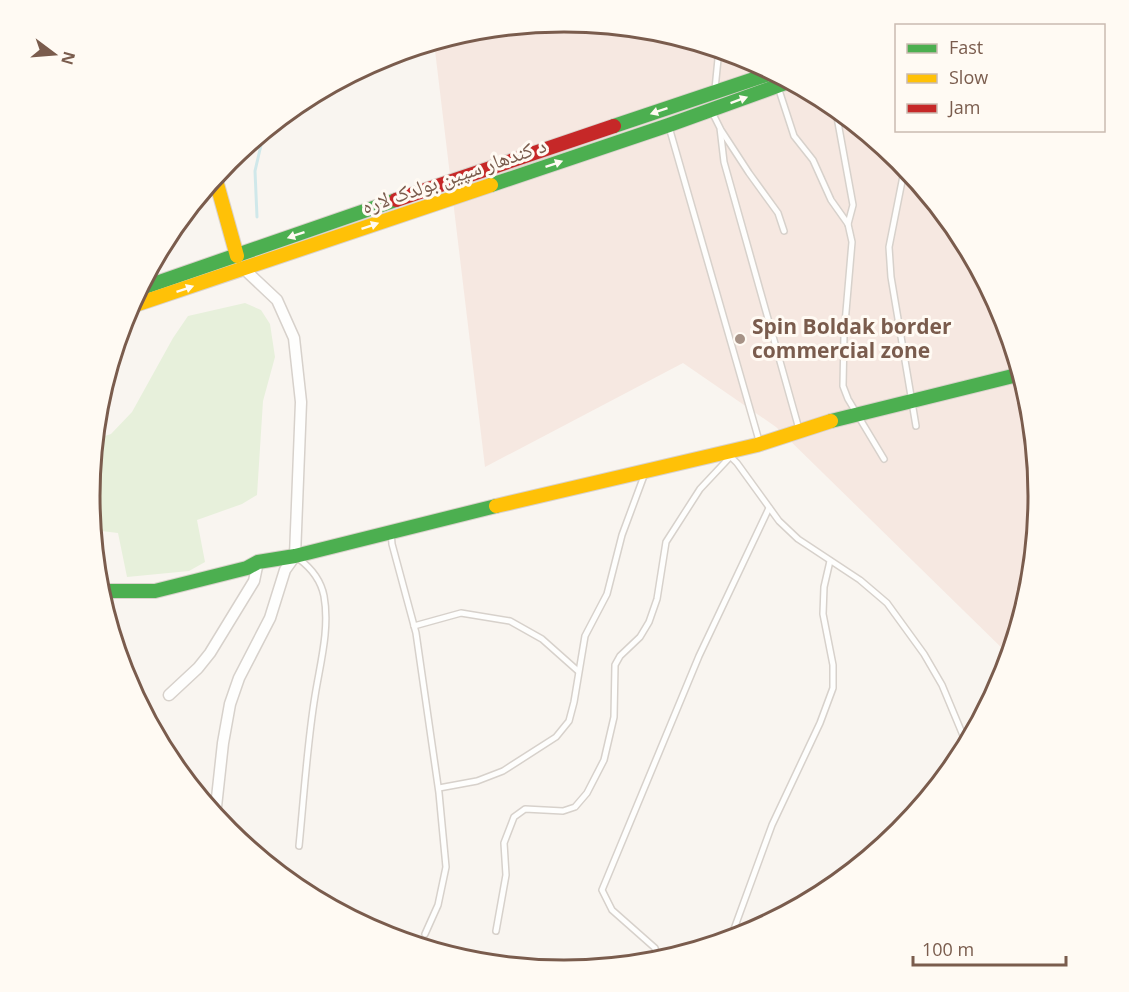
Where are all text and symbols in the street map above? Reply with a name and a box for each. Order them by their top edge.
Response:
north arrow [24,24,84,84]
legend [895,24,1105,132]
text: Fast [949,35,983,59]
text: N [56,49,81,67]
text: Slow [949,65,988,89]
one-way arrow [730,95,748,105]
text: Jam [947,95,981,119]
one-way arrow [650,106,668,116]
street label: د کندهار سپین بولدک لاره [358,130,550,220]
one-way arrow [545,159,563,168]
one-way arrow [361,221,379,231]
one-way arrow [287,231,305,241]
one-way arrow [176,283,194,293]
place label: Spin Boldak border commercial zone [752,312,952,364]
marker: Spin Boldak border commercial zone [733,332,747,346]
scale bar [913,929,1066,967]
text: 100 m [922,937,974,961]

